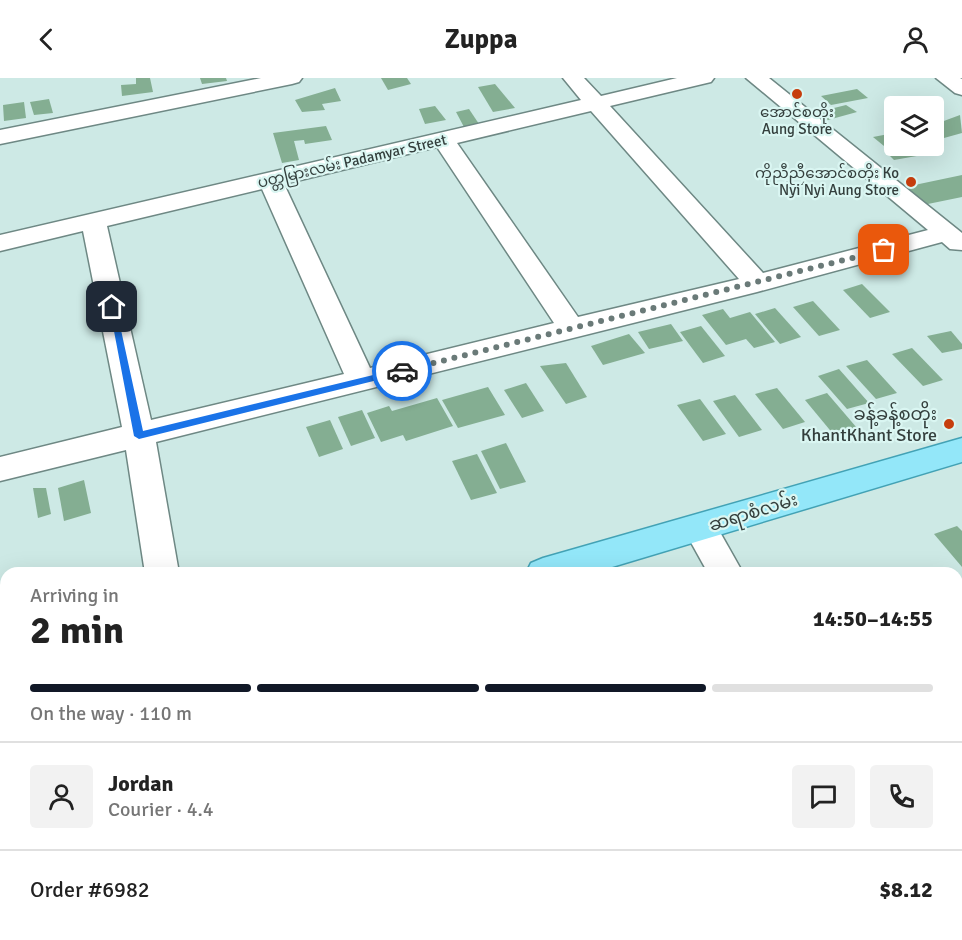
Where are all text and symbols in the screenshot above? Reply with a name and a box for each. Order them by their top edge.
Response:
icon: back [30,23,63,56]
text: Zuppa [445,23,517,56]
icon: person [899,23,932,56]
marker: အောင်စတိုး Aung Store [790,87,804,101]
map controls [884,96,944,156]
button: layers [884,96,944,156]
place label: အောင်စတိုး Aung Store [760,102,834,138]
street label: ပတ္တမြားလမ်း Padamyar Street [256,129,449,194]
place label: ကိုညီညီအောင်စတိုး Ko Nyi Nyi Aung Store [755,163,899,199]
marker: ကိုညီညီအောင်စတိုး Ko Nyi Nyi Aung Store [904,175,918,189]
pin [858,224,909,275]
icon: bag [867,233,900,266]
pin [86,281,137,332]
icon: home [95,290,128,323]
courier [372,341,432,401]
icon: car [386,355,419,388]
place label: ခန့်ခန့်စတိုး KhantKhant Store [801,400,937,446]
marker: ခန့်ခန့်စတိုး KhantKhant Store [942,417,956,431]
street label: ဆရာစံလမ်း [705,486,801,540]
text: Arriving in [30,583,119,608]
text: 14:50–14:55 [813,605,933,632]
text: 2 min [30,606,124,654]
text: On the way · 110 m [30,701,192,726]
button: person [30,765,93,828]
button: chat [792,765,855,828]
button: phone [870,765,933,828]
text: Jordan [108,770,174,797]
text: Courier · 4.4 [108,797,214,822]
text: Order #6982 [30,876,150,903]
text: $8.12 [879,876,933,903]

